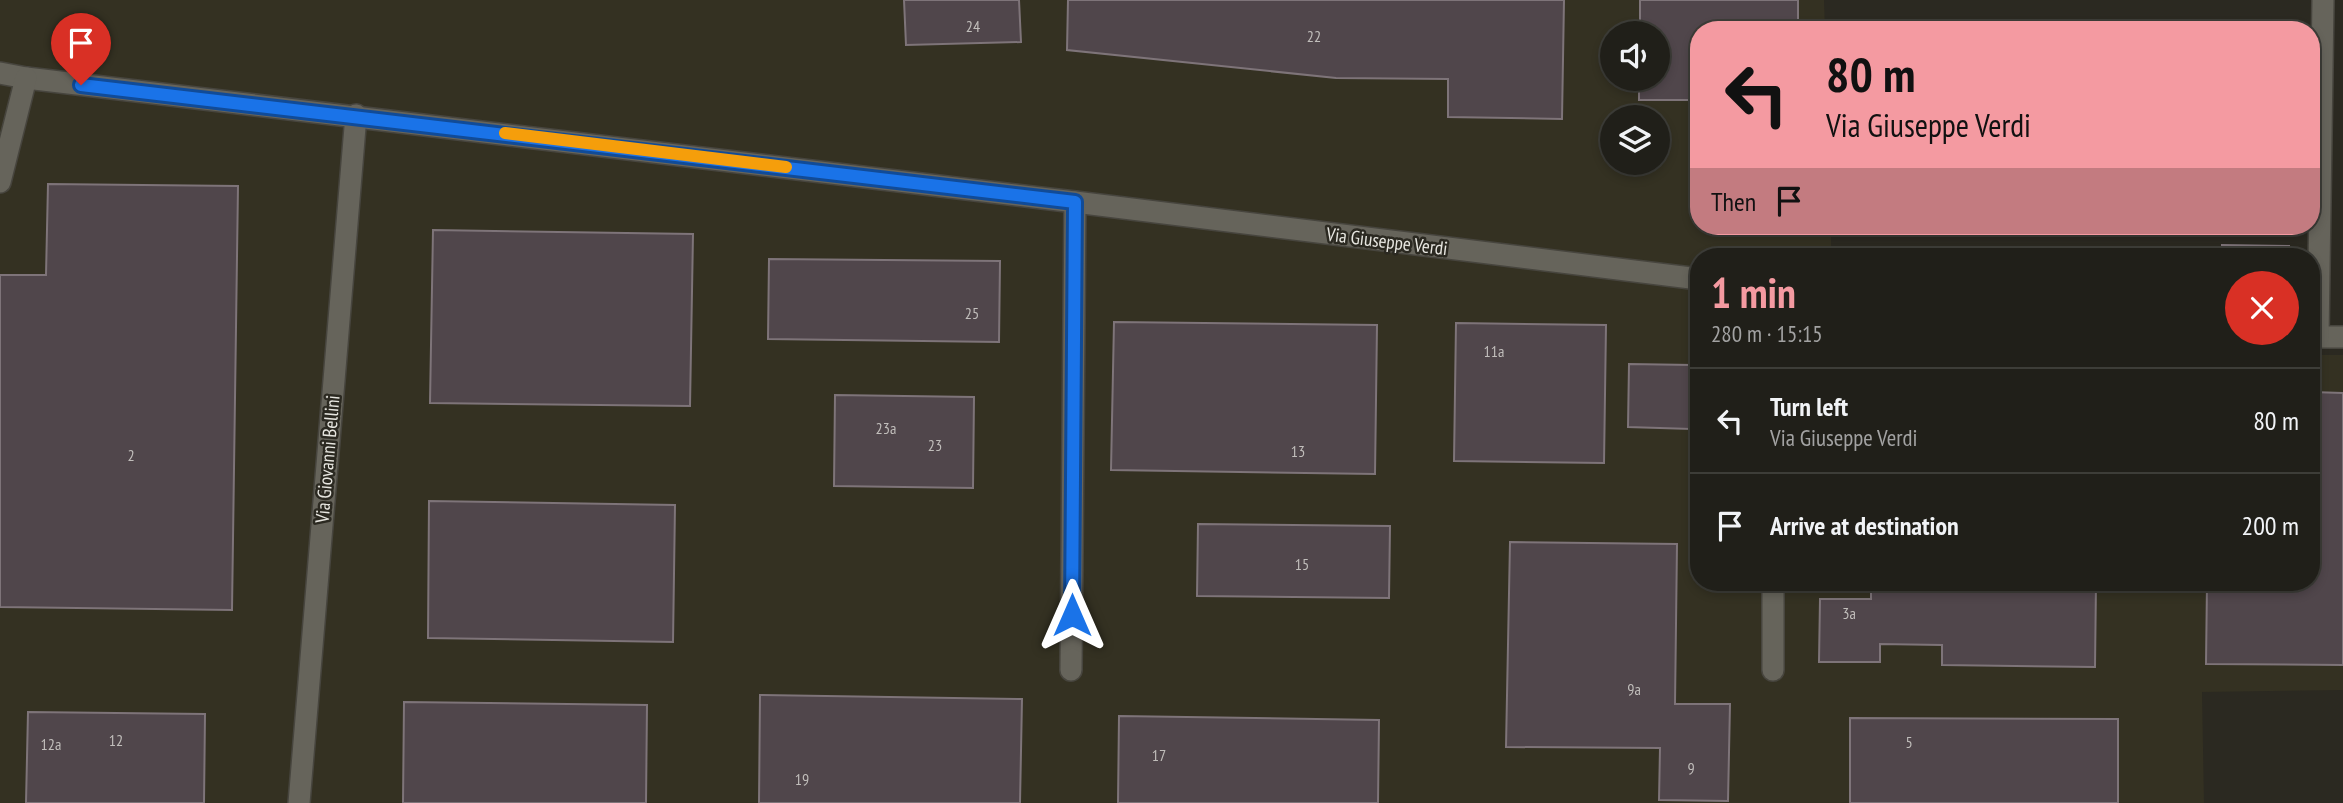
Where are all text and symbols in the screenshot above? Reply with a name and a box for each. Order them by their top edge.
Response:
pin [51,13,111,85]
house number: 24 [966,16,980,36]
map controls [1600,21,1670,175]
button: sound [1600,21,1670,91]
icon: arrive [62,24,100,62]
house number: 22 [1307,26,1321,46]
text: 80 m [1826,42,1915,106]
icon: left [1711,49,1802,140]
text: Via Giuseppe Verdi [1826,104,2031,146]
button: layers [1600,105,1670,175]
icon: arrive [1770,182,1808,220]
text: Then [1711,185,1756,218]
street label: Via Giuseppe Verdi [1324,222,1449,260]
text: 1 min [1711,265,1796,320]
button: close [2225,271,2299,345]
house number: 25 [965,303,979,323]
text: 280 m · 15:15 [1711,319,1823,348]
house number: 11a [1484,341,1504,361]
text: Turn left [1770,390,1848,423]
street label: Via Giovanni Bellini [309,394,345,525]
icon: left [1711,402,1749,440]
text: 80 m [2253,404,2299,437]
house number: 23a [876,418,896,438]
text: Via Giuseppe Verdi [1770,423,1917,452]
house number: 23 [928,435,942,455]
house number: 13 [1291,441,1305,461]
house number: 2 [127,445,135,465]
icon: arrive [1711,507,1749,545]
text: Arrive at destination [1770,509,1959,542]
text: 200 m [2241,509,2299,542]
house number: 15 [1295,554,1309,574]
position arrow [1035,578,1109,652]
house number: 3a [1842,603,1856,623]
house number: 9a [1627,679,1641,699]
house number: 12 [109,730,123,750]
house number: 5 [1905,732,1913,752]
house number: 12a [41,734,61,754]
house number: 17 [1152,745,1166,765]
house number: 9 [1687,758,1695,778]
house number: 19 [795,769,809,789]

